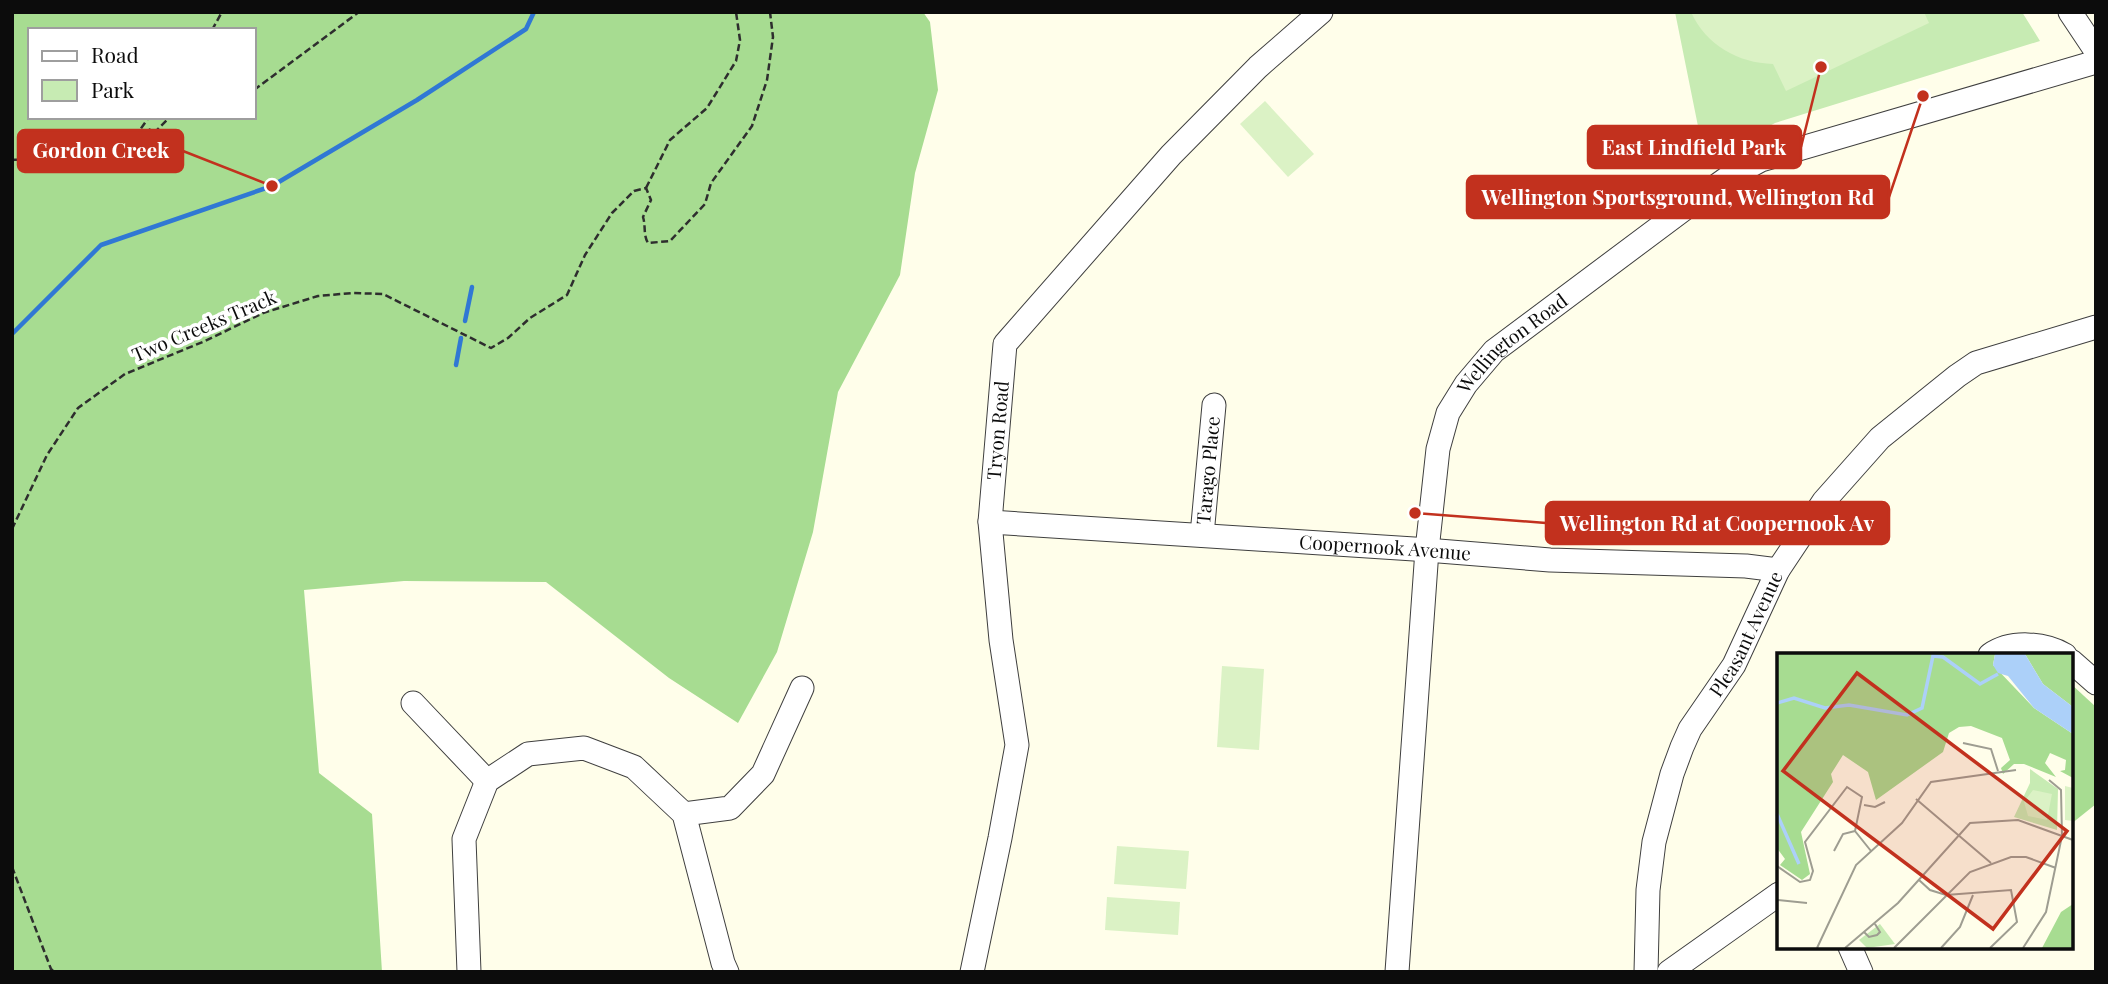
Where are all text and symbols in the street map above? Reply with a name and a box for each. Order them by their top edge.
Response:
legend [28,28,256,119]
text: Road [91,40,139,68]
text: Park [91,75,135,103]
callout: East Lindfield Park [1588,126,1801,168]
callout: Gordon Creek [18,130,183,172]
text: East Lindfield Park [1602,132,1787,160]
text: Gordon Creek [33,135,170,163]
callout: Wellington Sportsground, Wellington Rd [1467,176,1889,218]
text: Wellington Sportsground, Wellington Rd [1481,182,1875,210]
street label: Two Creeks Track [127,283,280,367]
street label: Wellington Road [1449,287,1572,398]
street label: Tryon Road [980,380,1014,481]
street label: Tarago Place [1189,415,1225,525]
callout: Wellington Rd at Coopernook Av [1546,502,1889,544]
text: Wellington Rd at Coopernook Av [1559,508,1874,536]
street label: Coopernook Avenue [1299,528,1472,566]
street label: Pleasant Avenue [1702,567,1788,701]
inset map [1777,653,2073,949]

